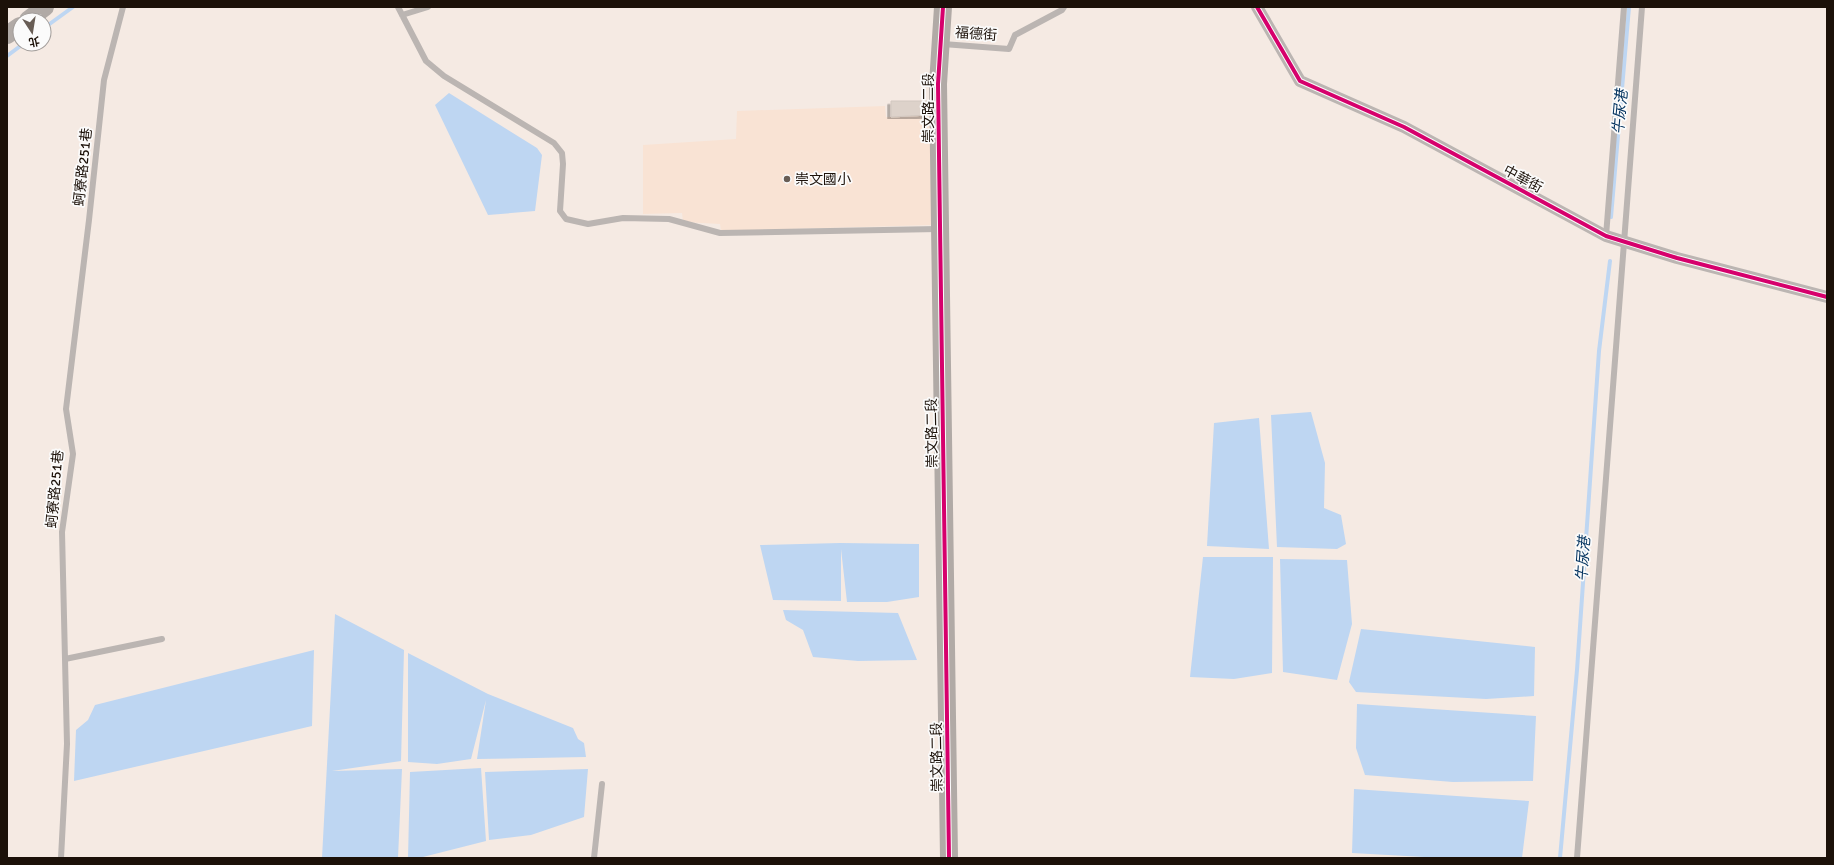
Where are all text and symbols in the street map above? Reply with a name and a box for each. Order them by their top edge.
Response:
north arrow [12,12,52,52]
street label: 福德街 [954,24,998,44]
text: 北 [27,34,41,49]
street label: 崇文路二段 [920,73,937,143]
water label: 牛尿港 [1609,87,1631,135]
street label: 蚵寮路251巷 [70,127,96,207]
street label: 中華街 [1500,162,1546,196]
place label: 崇文國小 [795,171,851,188]
marker: 崇文國小 [782,174,792,184]
street label: 崇文路二段 [923,398,941,468]
street label: 蚵寮路251巷 [43,449,67,529]
water label: 牛尿港 [1572,534,1594,582]
street label: 崇文路二段 [928,722,946,792]

